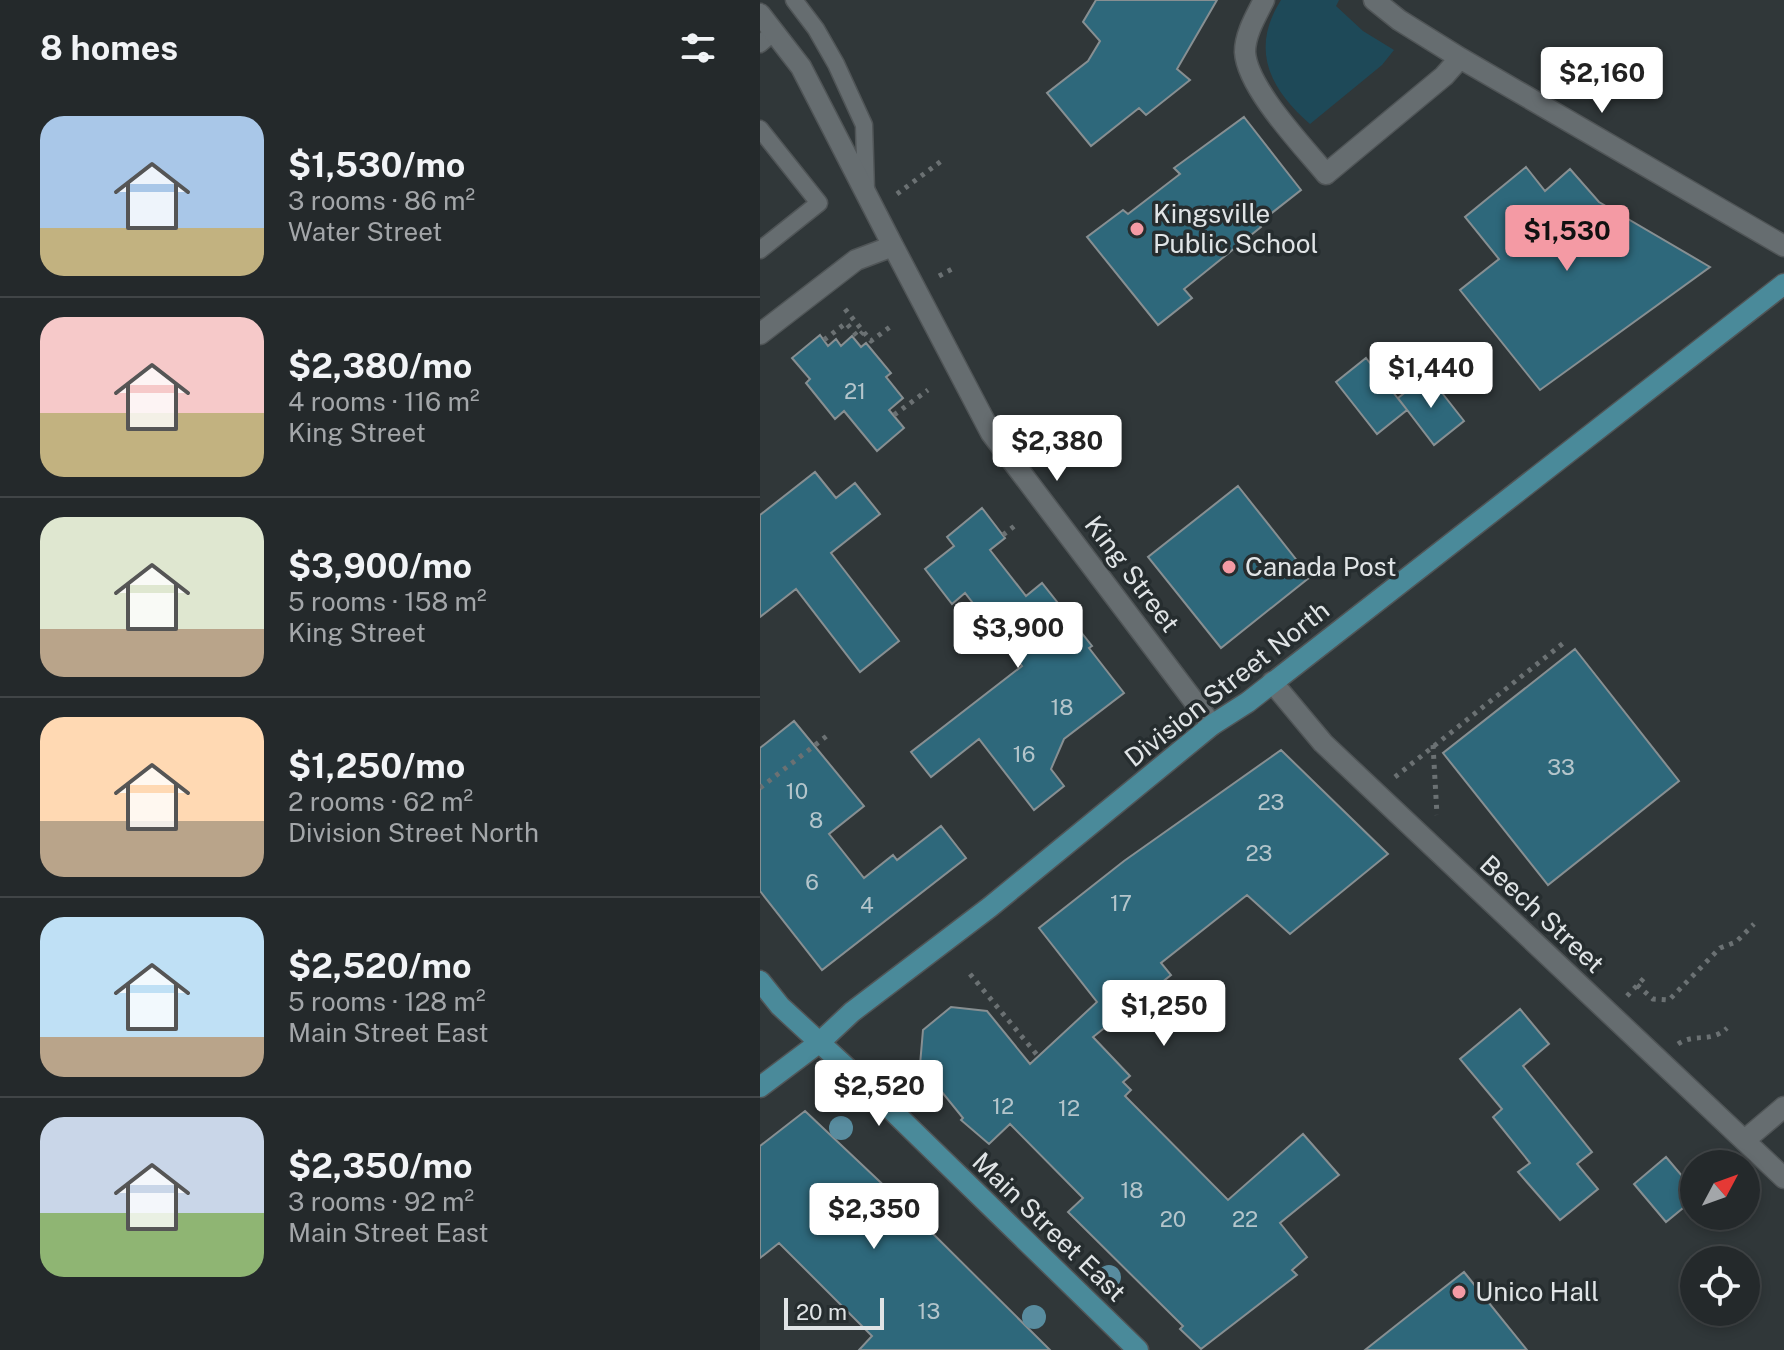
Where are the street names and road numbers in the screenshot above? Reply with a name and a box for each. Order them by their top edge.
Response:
street label: King Street [1079,509,1186,638]
street label: Division Street North [1118,594,1335,773]
street label: Beech Street [1474,848,1611,979]
street label: Main Street East [966,1146,1132,1307]

